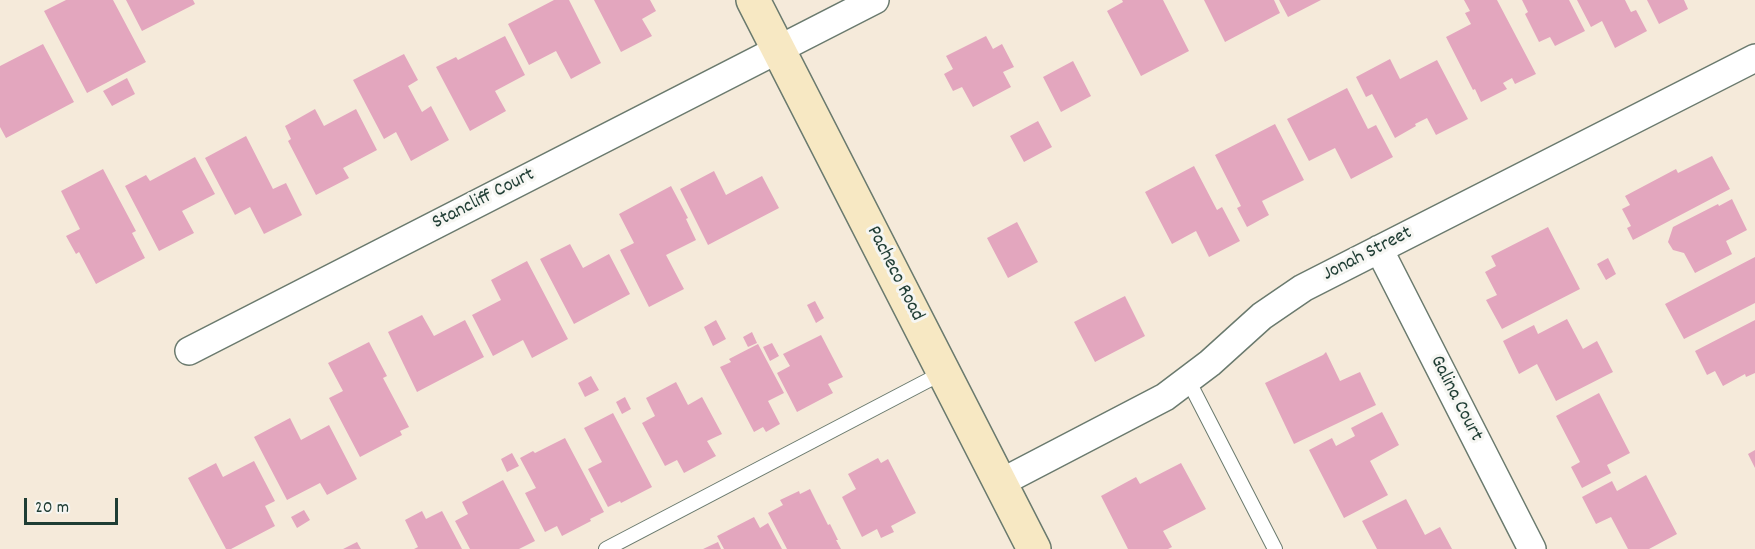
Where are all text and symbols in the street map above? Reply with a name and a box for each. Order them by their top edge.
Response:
street label: Stancliff Court [429,164,539,236]
street label: Pacheco Road [860,222,928,326]
street label: Jonah Street [1319,222,1417,288]
street label: Galina Court [1423,352,1487,446]
scale bar [27,486,122,524]
text: 20 m [35,496,69,521]

